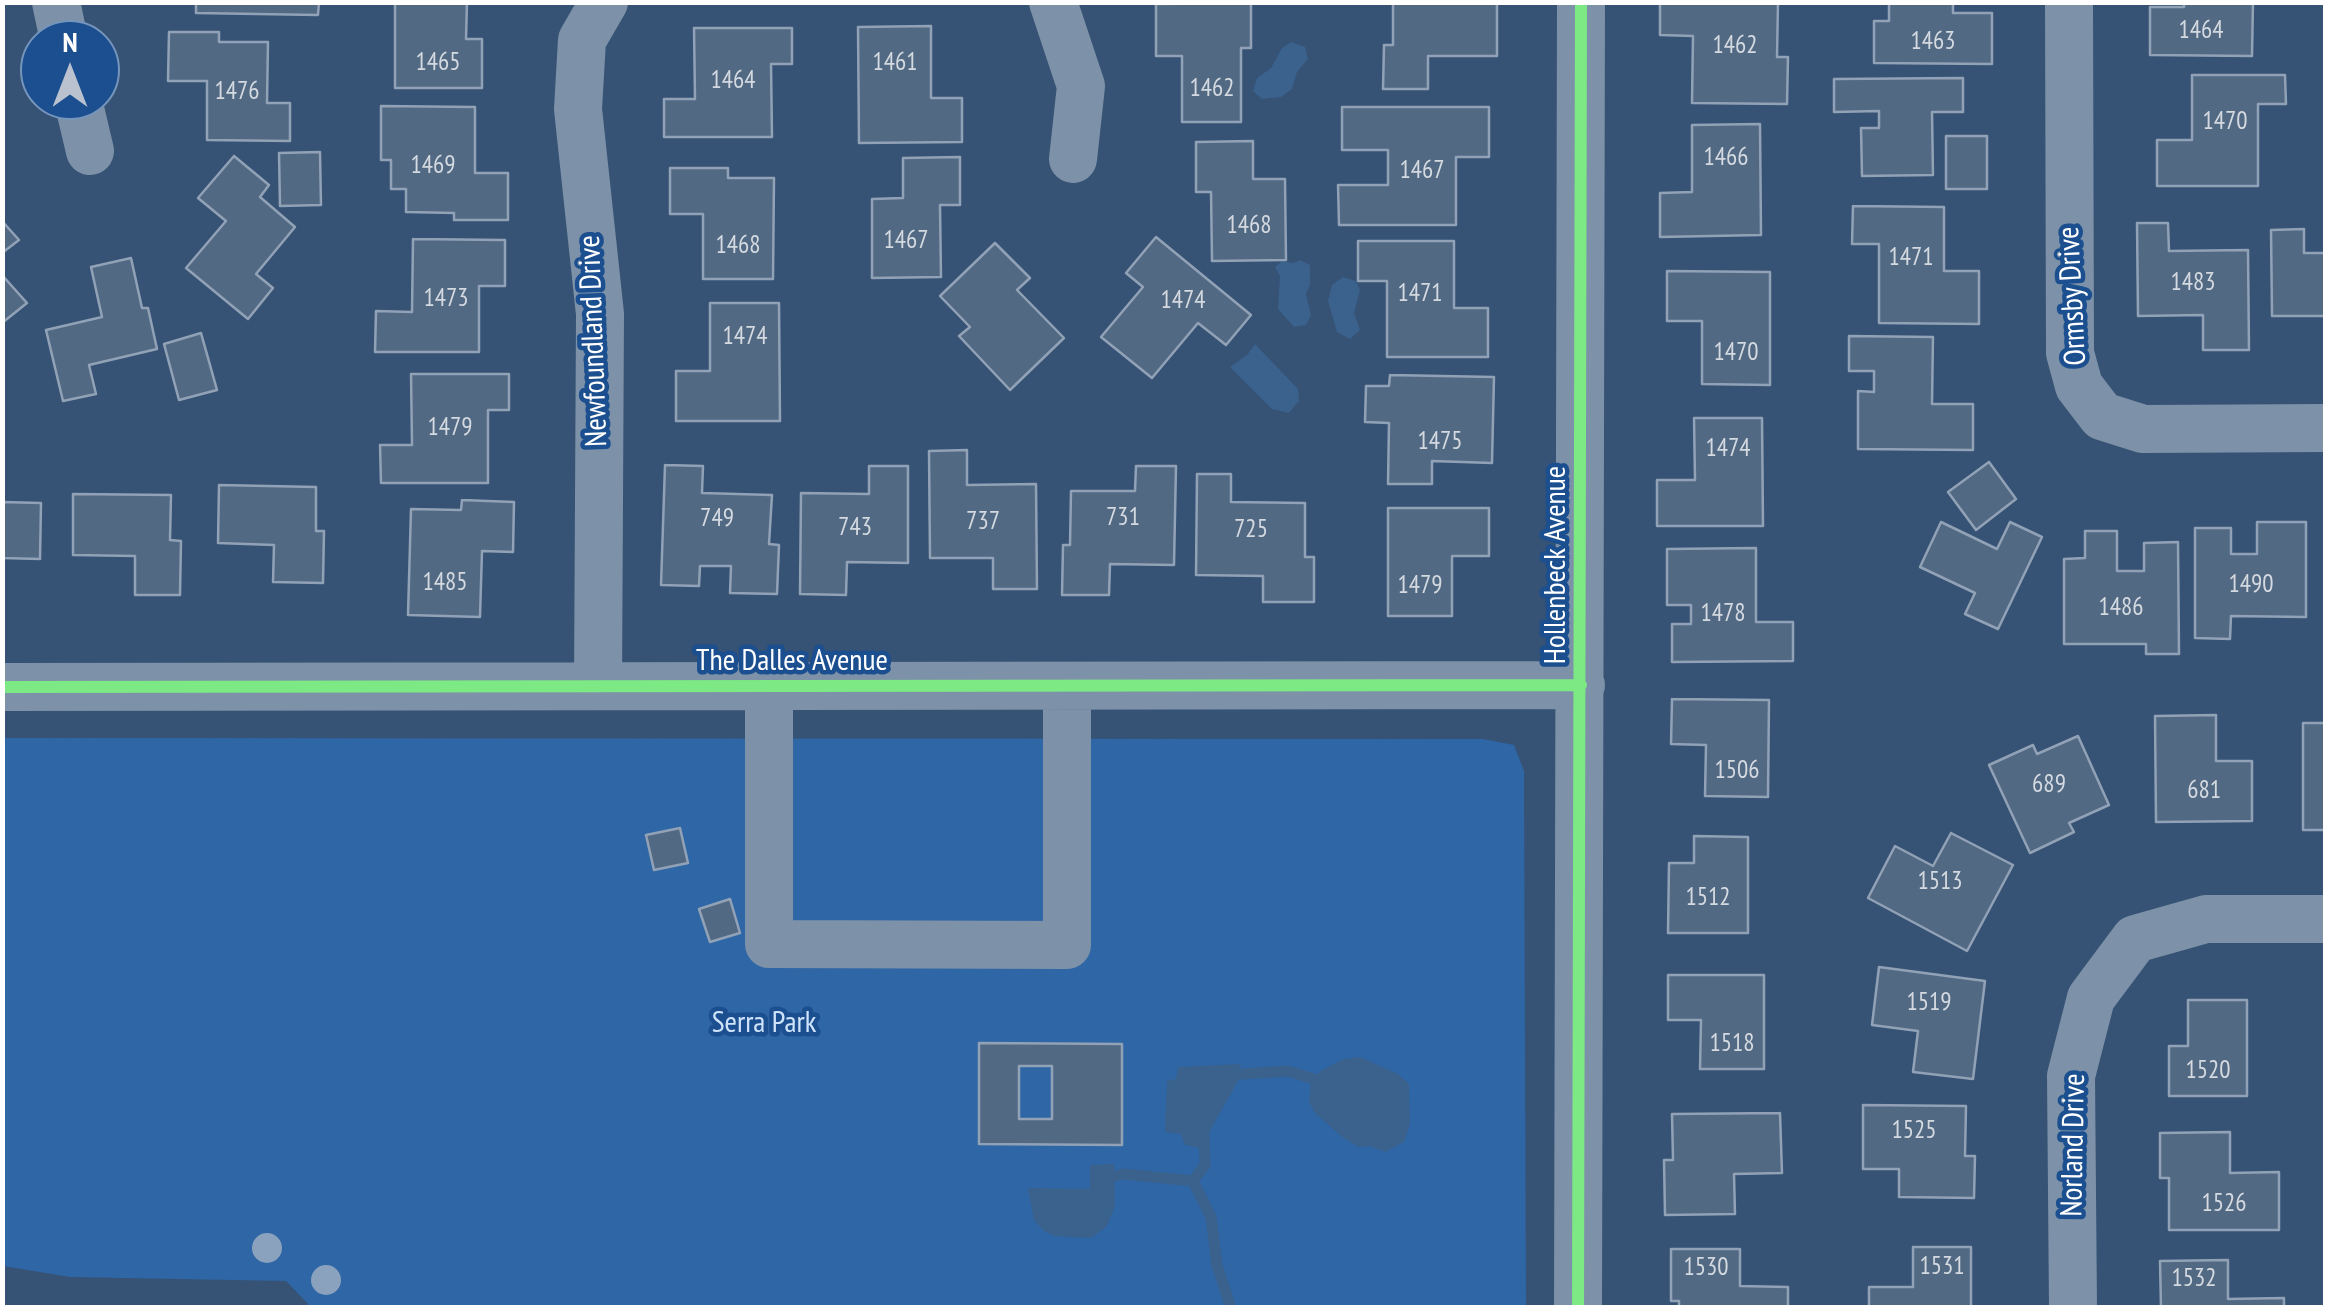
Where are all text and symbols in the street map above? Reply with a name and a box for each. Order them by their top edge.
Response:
house number: 1464 [2179,16,2223,46]
north arrow [20,20,120,120]
text: N [62,23,78,60]
house number: 1463 [1911,27,1955,57]
house number: 1462 [1713,31,1757,61]
house number: 1465 [416,48,460,78]
house number: 1461 [873,48,917,78]
house number: 1464 [711,66,755,96]
house number: 1462 [1190,74,1234,104]
house number: 1476 [215,77,259,107]
house number: 1470 [2203,107,2247,137]
house number: 1466 [1704,143,1748,173]
house number: 1469 [411,151,455,181]
house number: 1467 [1400,156,1444,186]
house number: 1468 [1227,211,1271,241]
house number: 1467 [884,226,928,256]
street label: Ormsby Drive [2051,226,2095,366]
house number: 1468 [716,231,760,261]
street label: Newfoundland Drive [572,235,616,447]
house number: 1471 [1889,243,1933,273]
house number: 1483 [2171,268,2215,298]
house number: 1471 [1398,279,1442,309]
house number: 1473 [424,284,468,314]
house number: 1474 [1161,286,1205,316]
house number: 1474 [723,322,767,352]
house number: 1470 [1714,338,1758,368]
house number: 1479 [428,413,472,443]
house number: 1475 [1418,427,1462,457]
house number: 1474 [1706,434,1750,464]
street label: Hollenbeck Avenue [1538,466,1574,664]
house number: 731 [1106,503,1140,533]
house number: 749 [700,504,734,534]
house number: 737 [966,507,1000,537]
house number: 743 [838,513,872,543]
house number: 725 [1234,515,1268,545]
house number: 1485 [423,568,467,598]
house number: 1490 [2229,570,2273,600]
house number: 1479 [1398,571,1442,601]
house number: 1486 [2099,593,2143,623]
house number: 1478 [1701,599,1745,629]
street label: The Dalles Avenue [696,643,888,679]
house number: 1506 [1715,756,1759,786]
house number: 689 [2032,770,2066,800]
house number: 681 [2187,776,2221,806]
house number: 1513 [1918,867,1962,897]
house number: 1512 [1686,883,1730,913]
house number: 1519 [1907,988,1951,1018]
park label: Serra Park [712,1005,816,1041]
house number: 1518 [1710,1029,1754,1059]
house number: 1520 [2186,1056,2230,1086]
street label: Norland Drive [2055,1073,2093,1217]
house number: 1525 [1892,1116,1936,1146]
house number: 1526 [2202,1189,2246,1219]
house number: 1531 [1920,1252,1964,1282]
house number: 1530 [1684,1253,1728,1283]
house number: 1532 [2172,1264,2216,1294]

